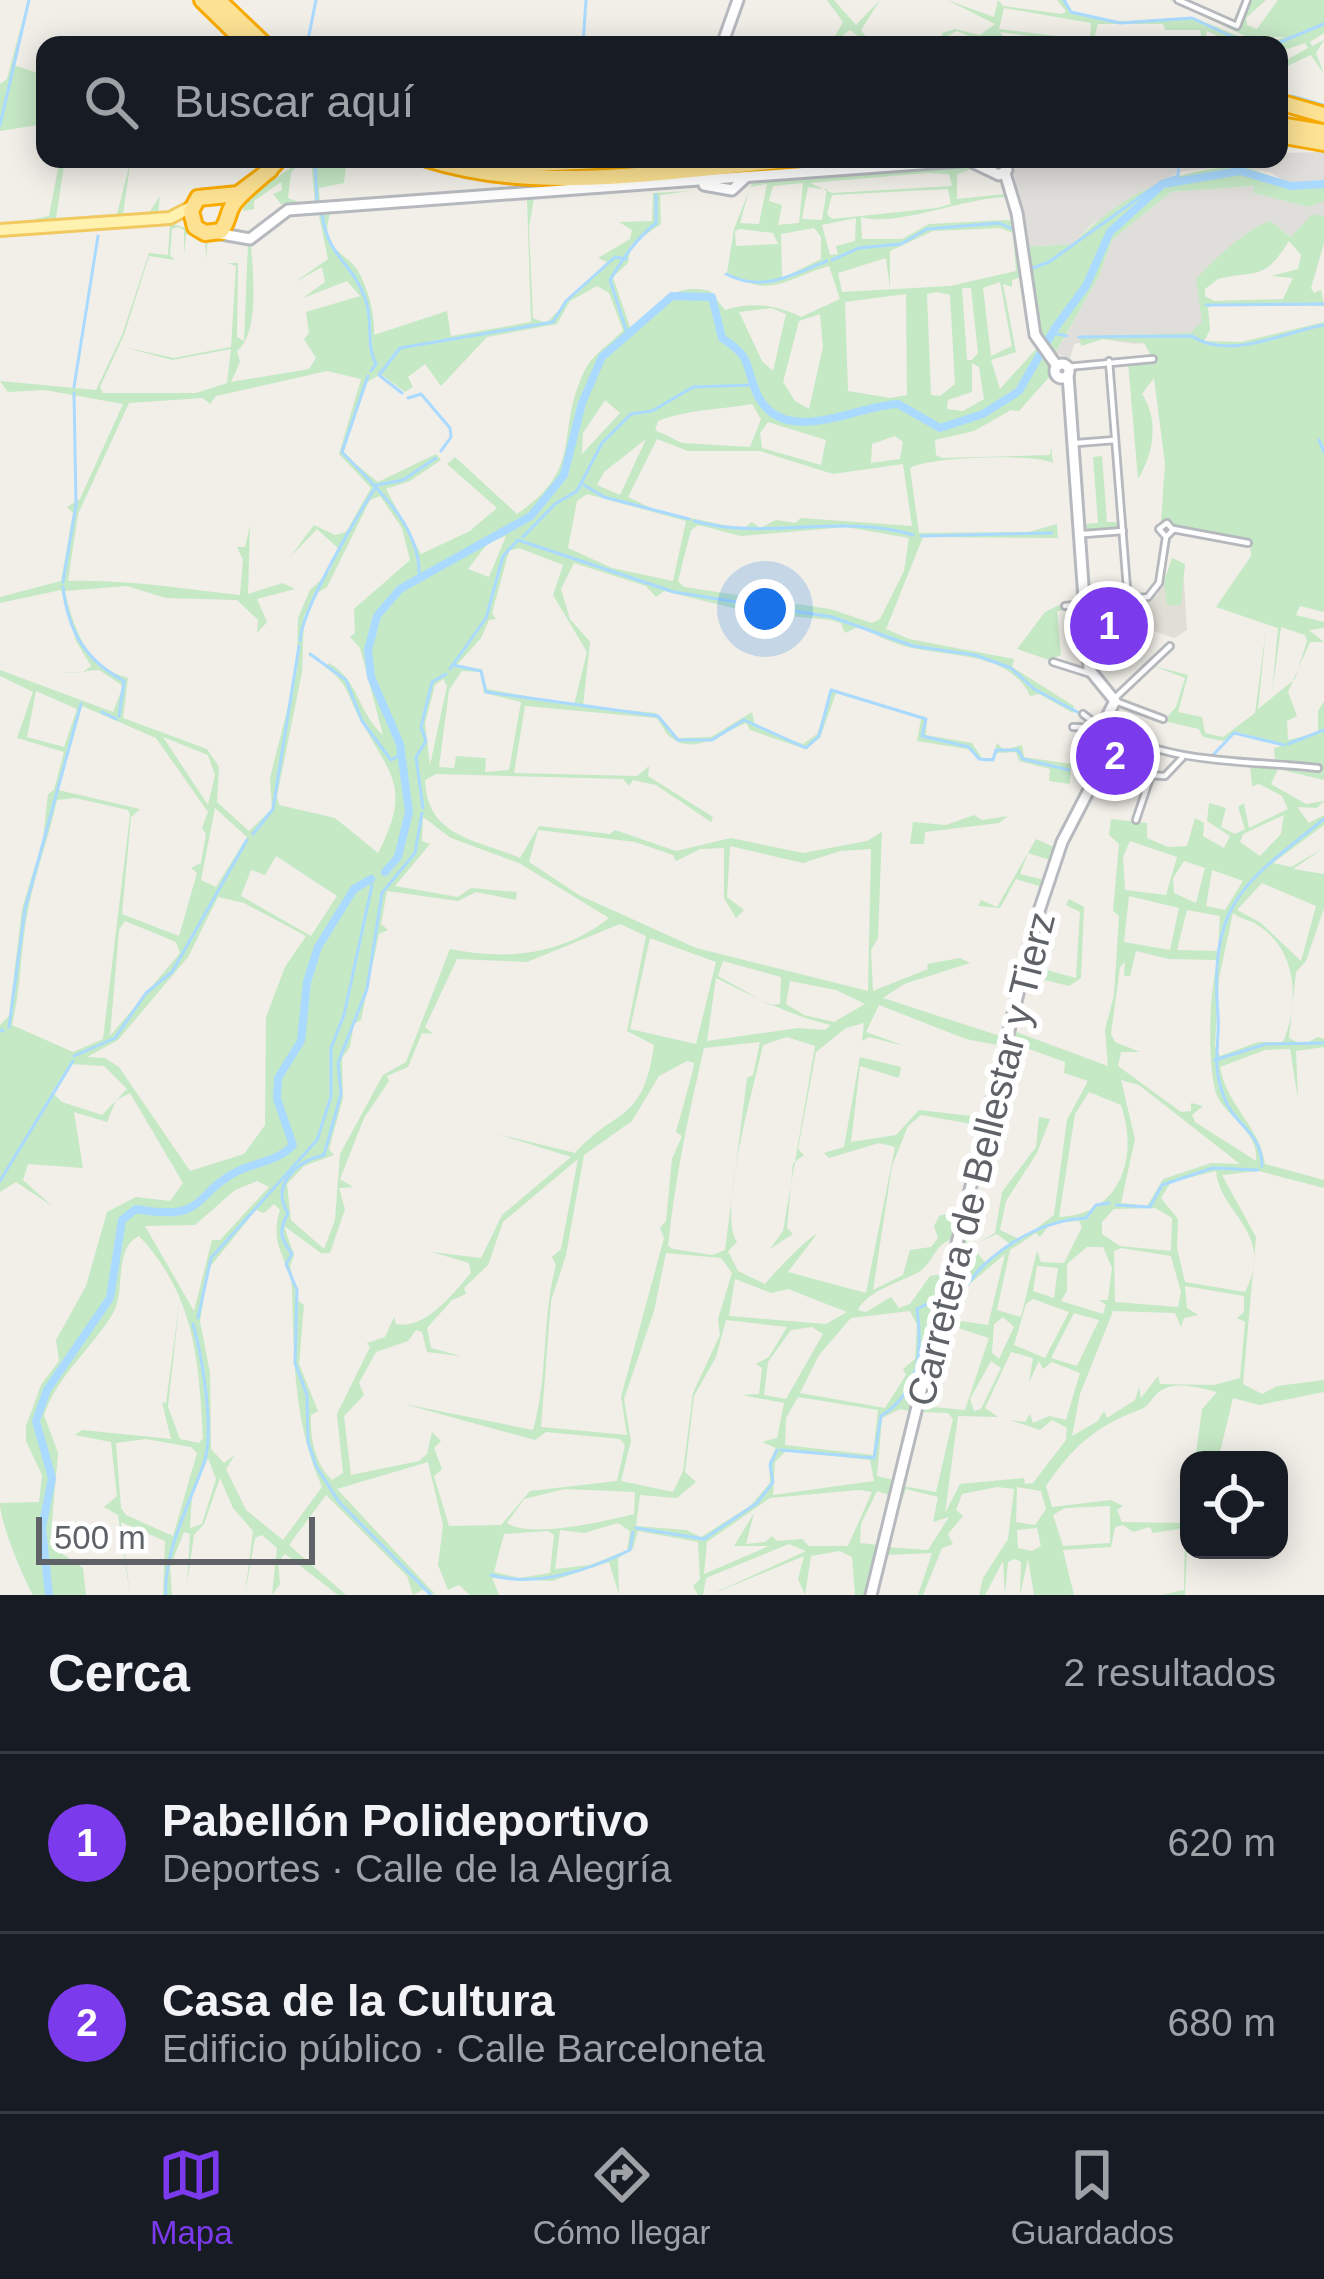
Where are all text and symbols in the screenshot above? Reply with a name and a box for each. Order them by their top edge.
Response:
search box [36,36,1288,168]
icon: search [78,69,144,135]
text: Buscar aquí [174,76,414,127]
your location [735,579,795,639]
pin: 1 [1070,581,1148,671]
pin: 2 [1076,711,1154,801]
street label: Carretera de Bellestar y Tierz [899,908,1063,1410]
map controls [1180,1451,1288,1559]
button: locate [1180,1451,1288,1559]
scale bar [36,1511,315,1564]
text: 500 m [54,1519,146,1556]
text: Cerca [48,1645,190,1702]
text: 2 resultados [1064,1651,1276,1694]
text: Pabellón Polideportivo [162,1795,650,1846]
text: 1 [76,1821,98,1864]
text: 620 m [1168,1821,1276,1864]
text: Deportes · Calle de la Alegría [162,1847,671,1890]
text: Casa de la Cultura [162,1975,555,2026]
text: 2 [76,2001,98,2044]
text: 680 m [1168,2001,1276,2044]
text: Edificio público · Calle Barceloneta [162,2027,765,2070]
tab: Mapa [150,2142,233,2252]
tab: Cómo llegar [533,2142,711,2252]
tab: Guardados [1011,2142,1174,2252]

